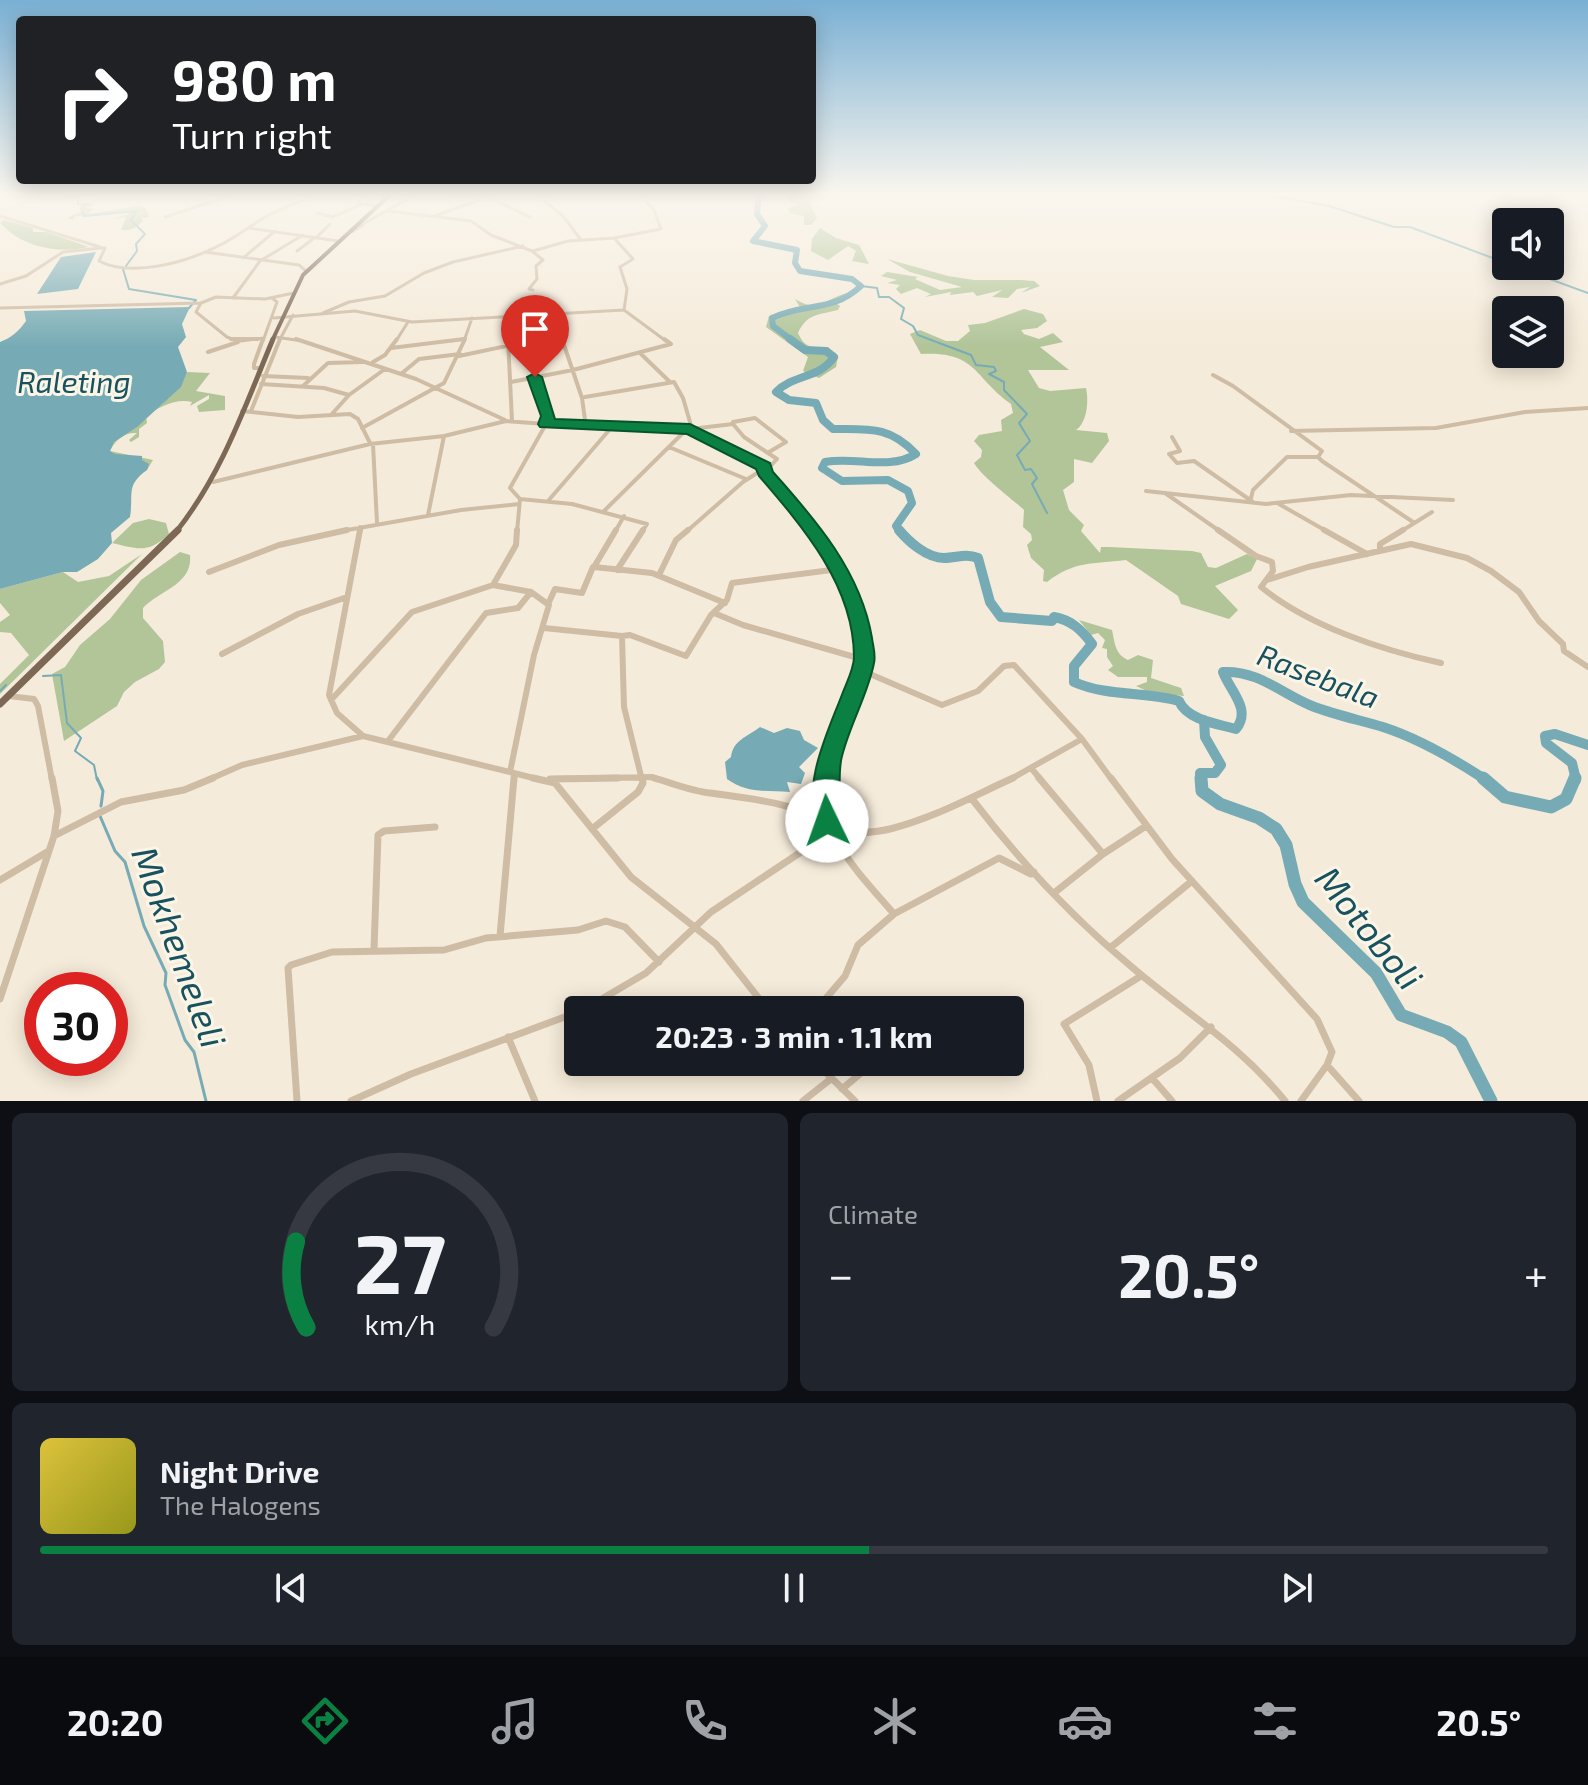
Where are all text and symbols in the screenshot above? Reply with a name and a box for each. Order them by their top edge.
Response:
text: 980 m [172,45,337,112]
icon: right [40,48,144,152]
text: Turn right [172,113,332,156]
map controls [1492,208,1564,368]
button: sound [1492,208,1564,280]
pin [501,295,569,377]
button: layers [1492,296,1564,368]
icon: arrive [513,307,557,351]
water label: Raleting [17,363,131,399]
water label: Rasebala [1253,636,1385,715]
position arrow [785,779,869,863]
water label: Mokhemeleli [124,840,237,1053]
water label: Motoboli [1308,857,1433,997]
speed limit sign: 30 [24,972,128,1076]
text: 20:23 · 3 min · 1.1 km [655,1018,933,1054]
text: Climate [828,1198,918,1229]
text: 27 [354,1211,446,1311]
text: 20.5° [1118,1238,1259,1310]
text: − [828,1247,854,1300]
text: + [1524,1247,1548,1300]
text: km/h [365,1306,435,1341]
text: Night Drive [160,1453,319,1489]
text: The Halogens [160,1489,321,1520]
icon: previous [269,1566,313,1610]
icon: pause [772,1566,816,1610]
icon: next [1275,1566,1319,1610]
icon: directions [297,1693,353,1749]
icon: music [487,1693,543,1749]
icon: phone [677,1693,733,1749]
icon: climate [867,1693,923,1749]
icon: car [1057,1693,1113,1749]
icon: filters [1247,1693,1303,1749]
text: 20:20 [67,1700,163,1743]
text: 20.5° [1436,1700,1521,1743]

